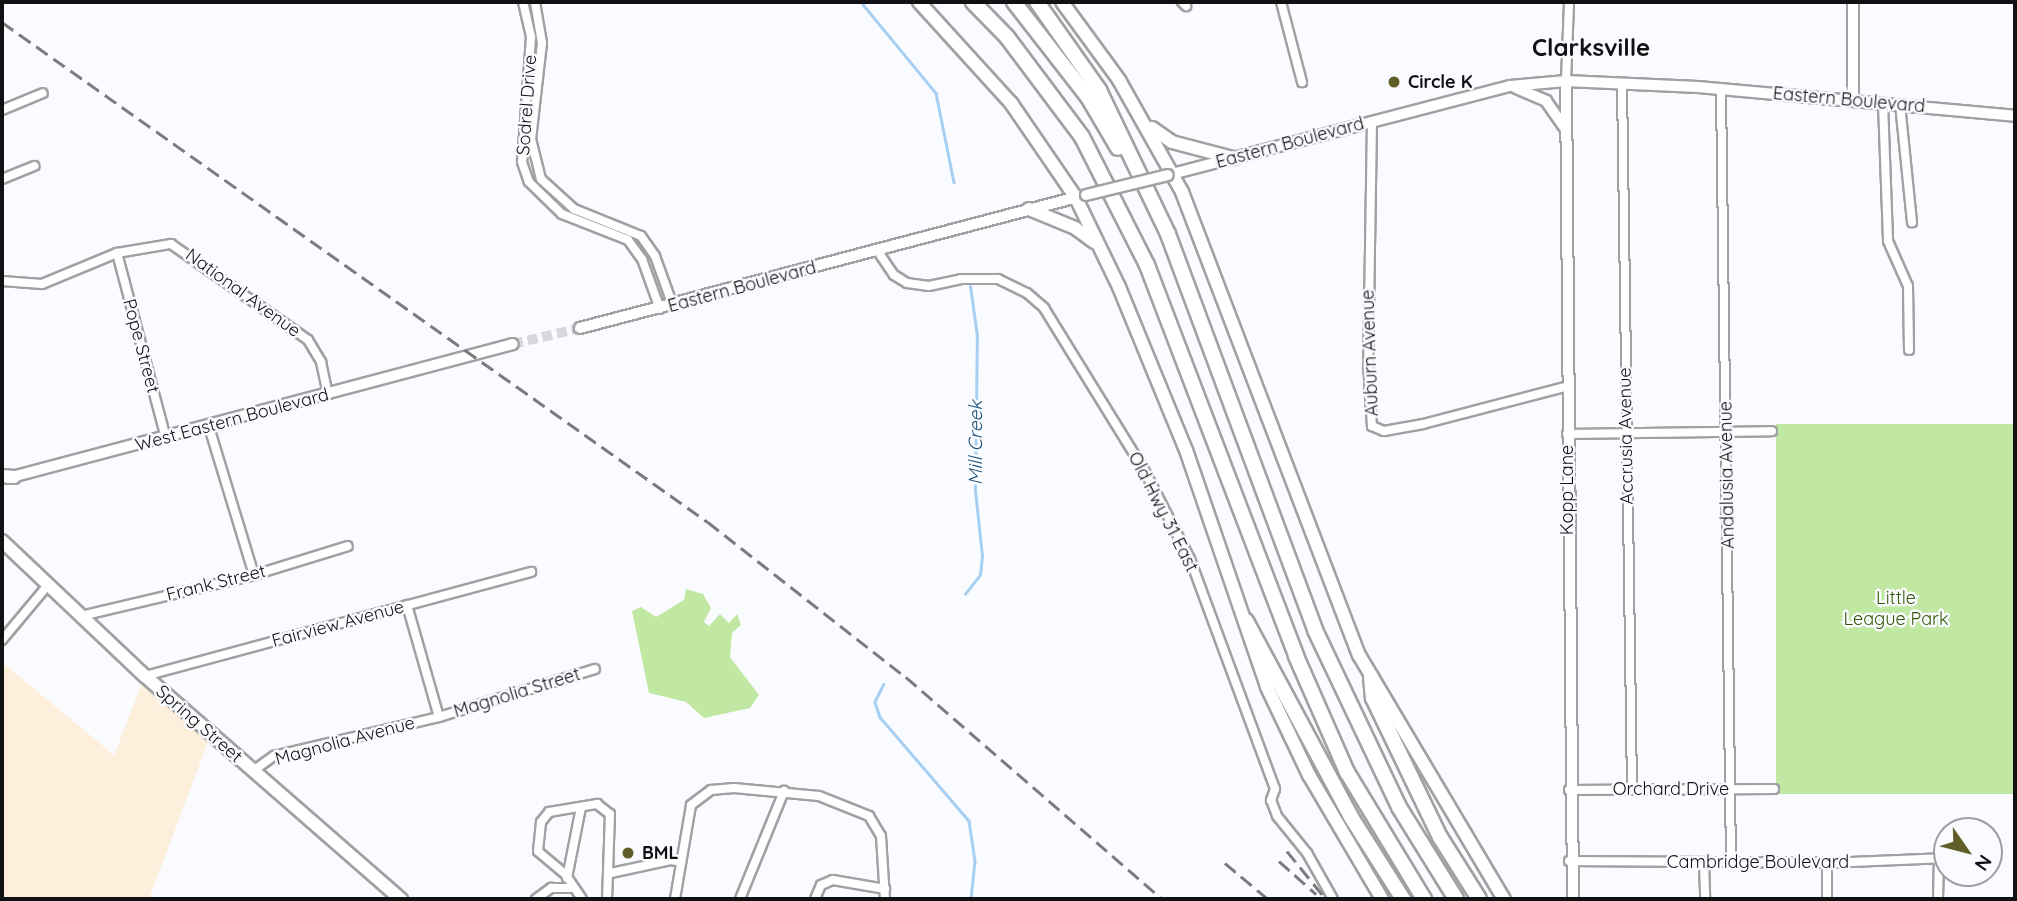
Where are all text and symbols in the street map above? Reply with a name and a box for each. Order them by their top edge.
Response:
district label: Clarksville [1532,34,1650,62]
street label: Sodrel Drive [513,54,541,156]
place label: Circle K [1408,71,1472,93]
marker: Circle K [1386,74,1402,90]
street label: Eastern Boulevard [1772,83,1926,117]
street label: Eastern Boulevard [1213,113,1367,173]
street label: National Avenue [181,244,305,342]
street label: Eastern Boulevard [665,257,819,317]
street label: Auburn Avenue [1357,289,1383,417]
street label: Pope Street [118,297,164,395]
street label: Accrusia Avenue [1614,367,1638,505]
street label: West Eastern Boulevard [133,384,331,456]
water label: Mill Creek [965,401,987,485]
street label: Andalusia Avenue [1715,401,1739,549]
street label: Kopp Lane [1556,445,1578,535]
street label: Old Hwy 31 East [1123,448,1203,576]
street label: Frank Street [164,560,268,606]
park label: Little League Park [1843,588,1949,630]
street label: Fairview Avenue [270,596,406,652]
street label: Magnolia Street [451,663,583,723]
street label: Spring Street [151,681,247,767]
street label: Magnolia Avenue [273,712,417,770]
street label: Orchard Drive [1613,778,1729,800]
north arrow [1933,817,2003,887]
place label: BML [642,842,679,864]
marker: BML [620,845,636,861]
text: N [1970,850,1997,876]
street label: Cambridge Boulevard [1667,851,1849,873]

